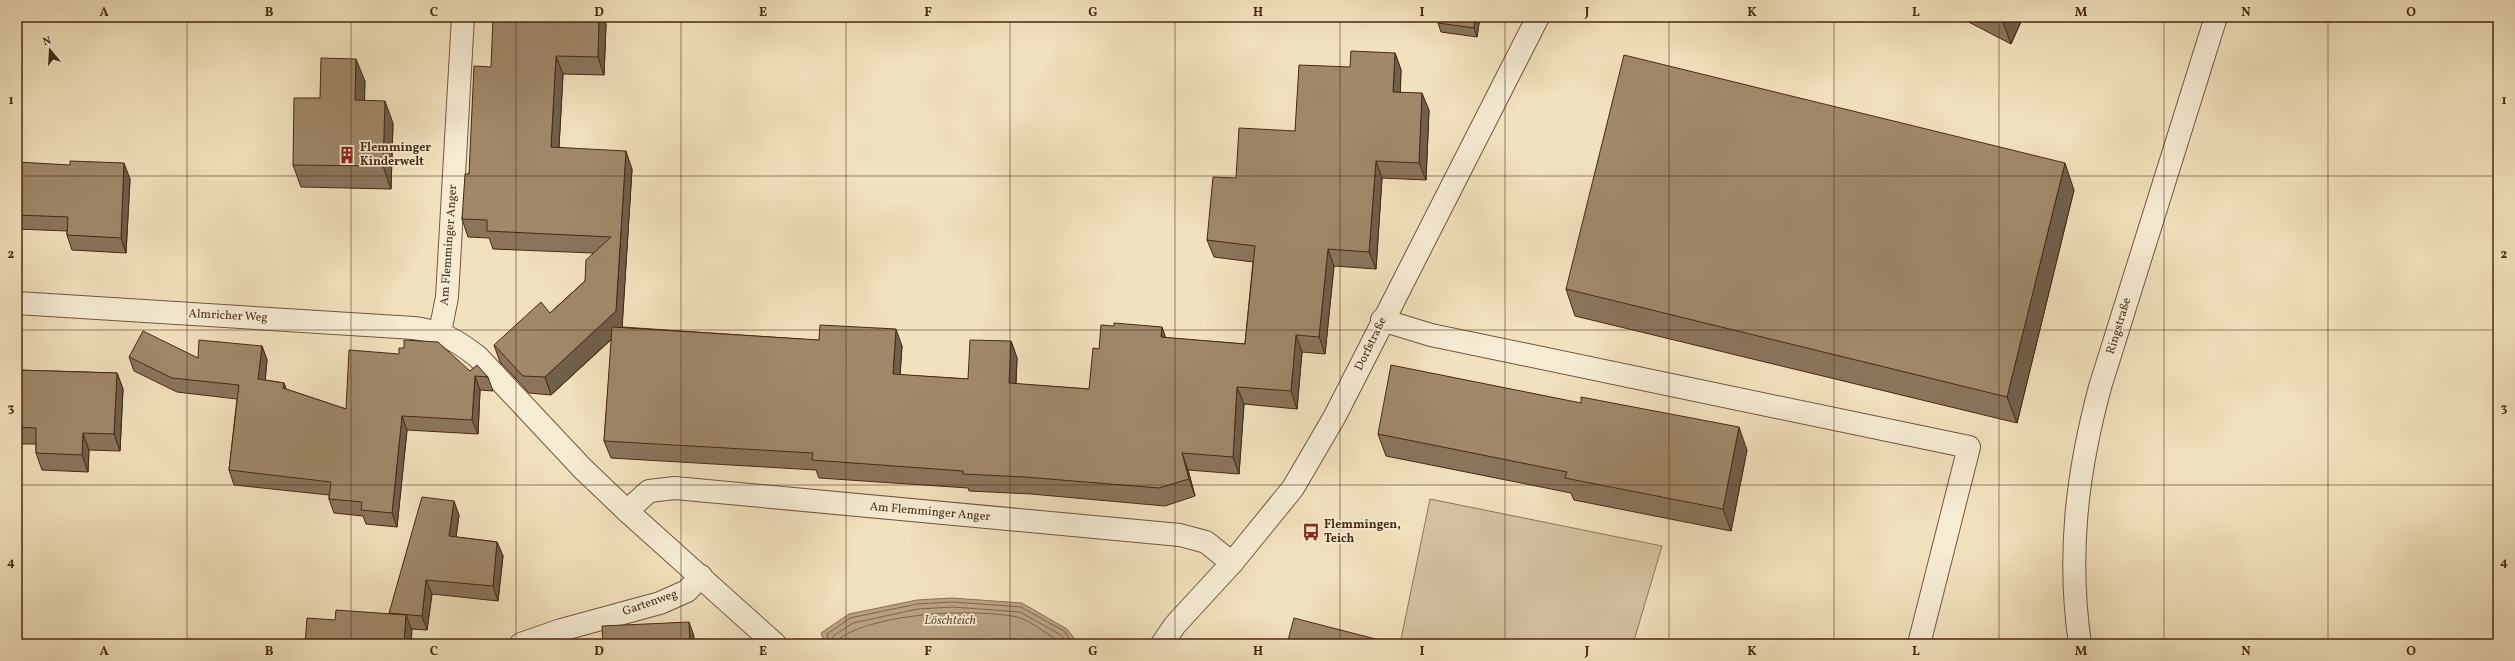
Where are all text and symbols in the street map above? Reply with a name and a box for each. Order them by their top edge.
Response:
text: A [99,4,109,22]
text: B [265,4,274,22]
text: C [430,4,438,22]
text: D [594,4,604,22]
text: E [759,4,767,22]
text: F [924,4,932,22]
text: G [1088,4,1098,22]
text: H [1253,4,1263,22]
text: I [1420,4,1425,22]
text: J [1584,4,1590,22]
text: K [1747,4,1757,22]
text: L [1912,4,1920,22]
text: M [2075,4,2088,22]
text: N [2241,4,2251,22]
text: O [2406,4,2416,22]
north arrow [30,30,70,70]
text: N [41,34,53,50]
text: 1 [8,92,14,110]
text: 1 [2501,92,2507,110]
place label: Flemminger Kinderwelt [360,140,431,170]
building icon: Flemminger Kinderwelt [337,145,357,165]
street label: Am Flemminger Anger [437,184,461,306]
text: 2 [8,246,15,264]
text: 2 [2501,246,2508,264]
street label: Ringstraße [2103,295,2135,356]
street label: Almricher Weg [188,306,268,326]
street label: Dorfstraße [1351,314,1391,373]
text: 3 [8,400,15,418]
text: 3 [2501,400,2508,418]
street label: Am Flemminger Anger [869,499,991,525]
place label: Flemmingen, Teich [1324,517,1401,547]
bus stop icon: Flemmingen, Teich [1301,522,1321,542]
text: 4 [7,554,15,572]
text: 4 [2500,554,2508,572]
street label: Gartenweg [620,586,680,620]
water label: Löschteich [924,612,976,630]
text: A [99,643,109,661]
text: B [265,643,274,661]
text: C [430,643,438,661]
text: D [594,643,604,661]
text: E [759,643,767,661]
text: F [924,643,932,661]
text: G [1088,643,1098,661]
text: H [1253,643,1263,661]
text: I [1420,643,1425,661]
text: J [1584,643,1590,661]
text: K [1747,643,1757,661]
text: L [1912,643,1920,661]
text: M [2075,643,2088,661]
text: N [2241,643,2251,661]
text: O [2406,643,2416,661]

